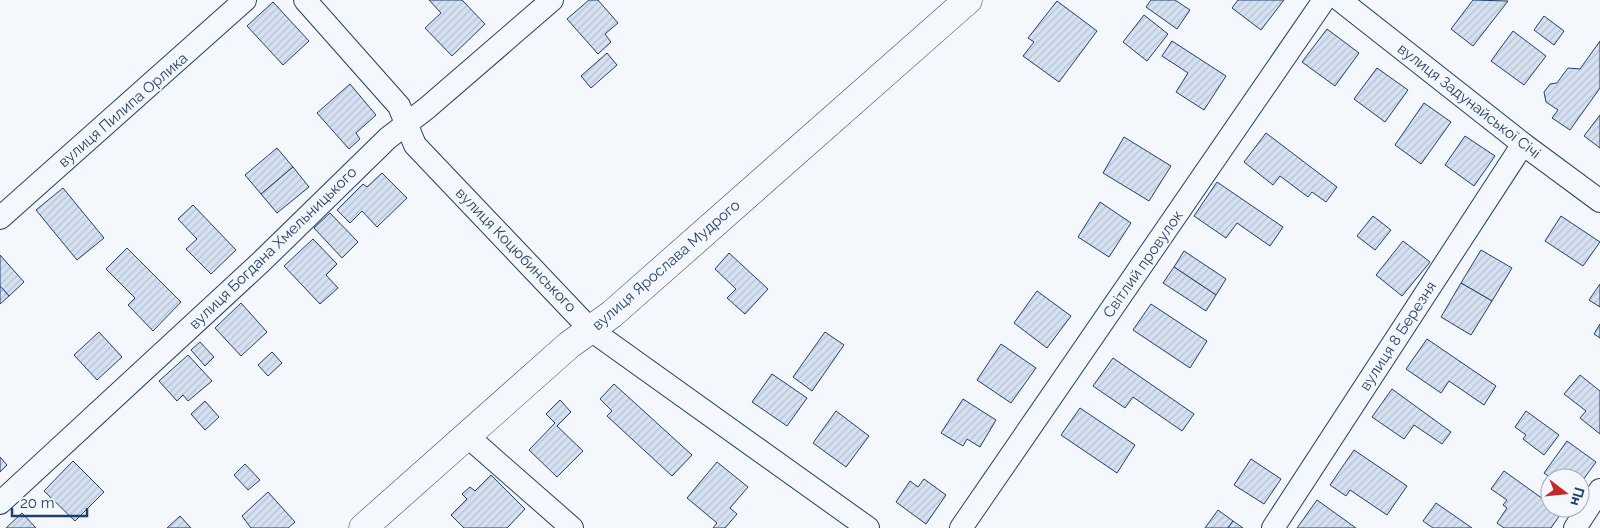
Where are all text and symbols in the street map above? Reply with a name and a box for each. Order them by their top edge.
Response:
street label: вулиця Задунайської Січі [1394,40,1544,162]
street label: вулиця Пилипа Орлика [55,49,191,171]
street label: вулиця Богдана Хмельницького [185,163,361,333]
street label: вулиця Коцюбинського [452,184,580,316]
street label: вулиця Ярослава Мудрого [588,196,744,334]
street label: Світлий провулок [1099,207,1187,321]
street label: вулиця 8 Березня [1356,278,1440,394]
north arrow [1540,468,1590,518]
text: Пн [1567,485,1588,508]
scale bar [12,486,88,518]
text: 20 m [20,494,55,512]

